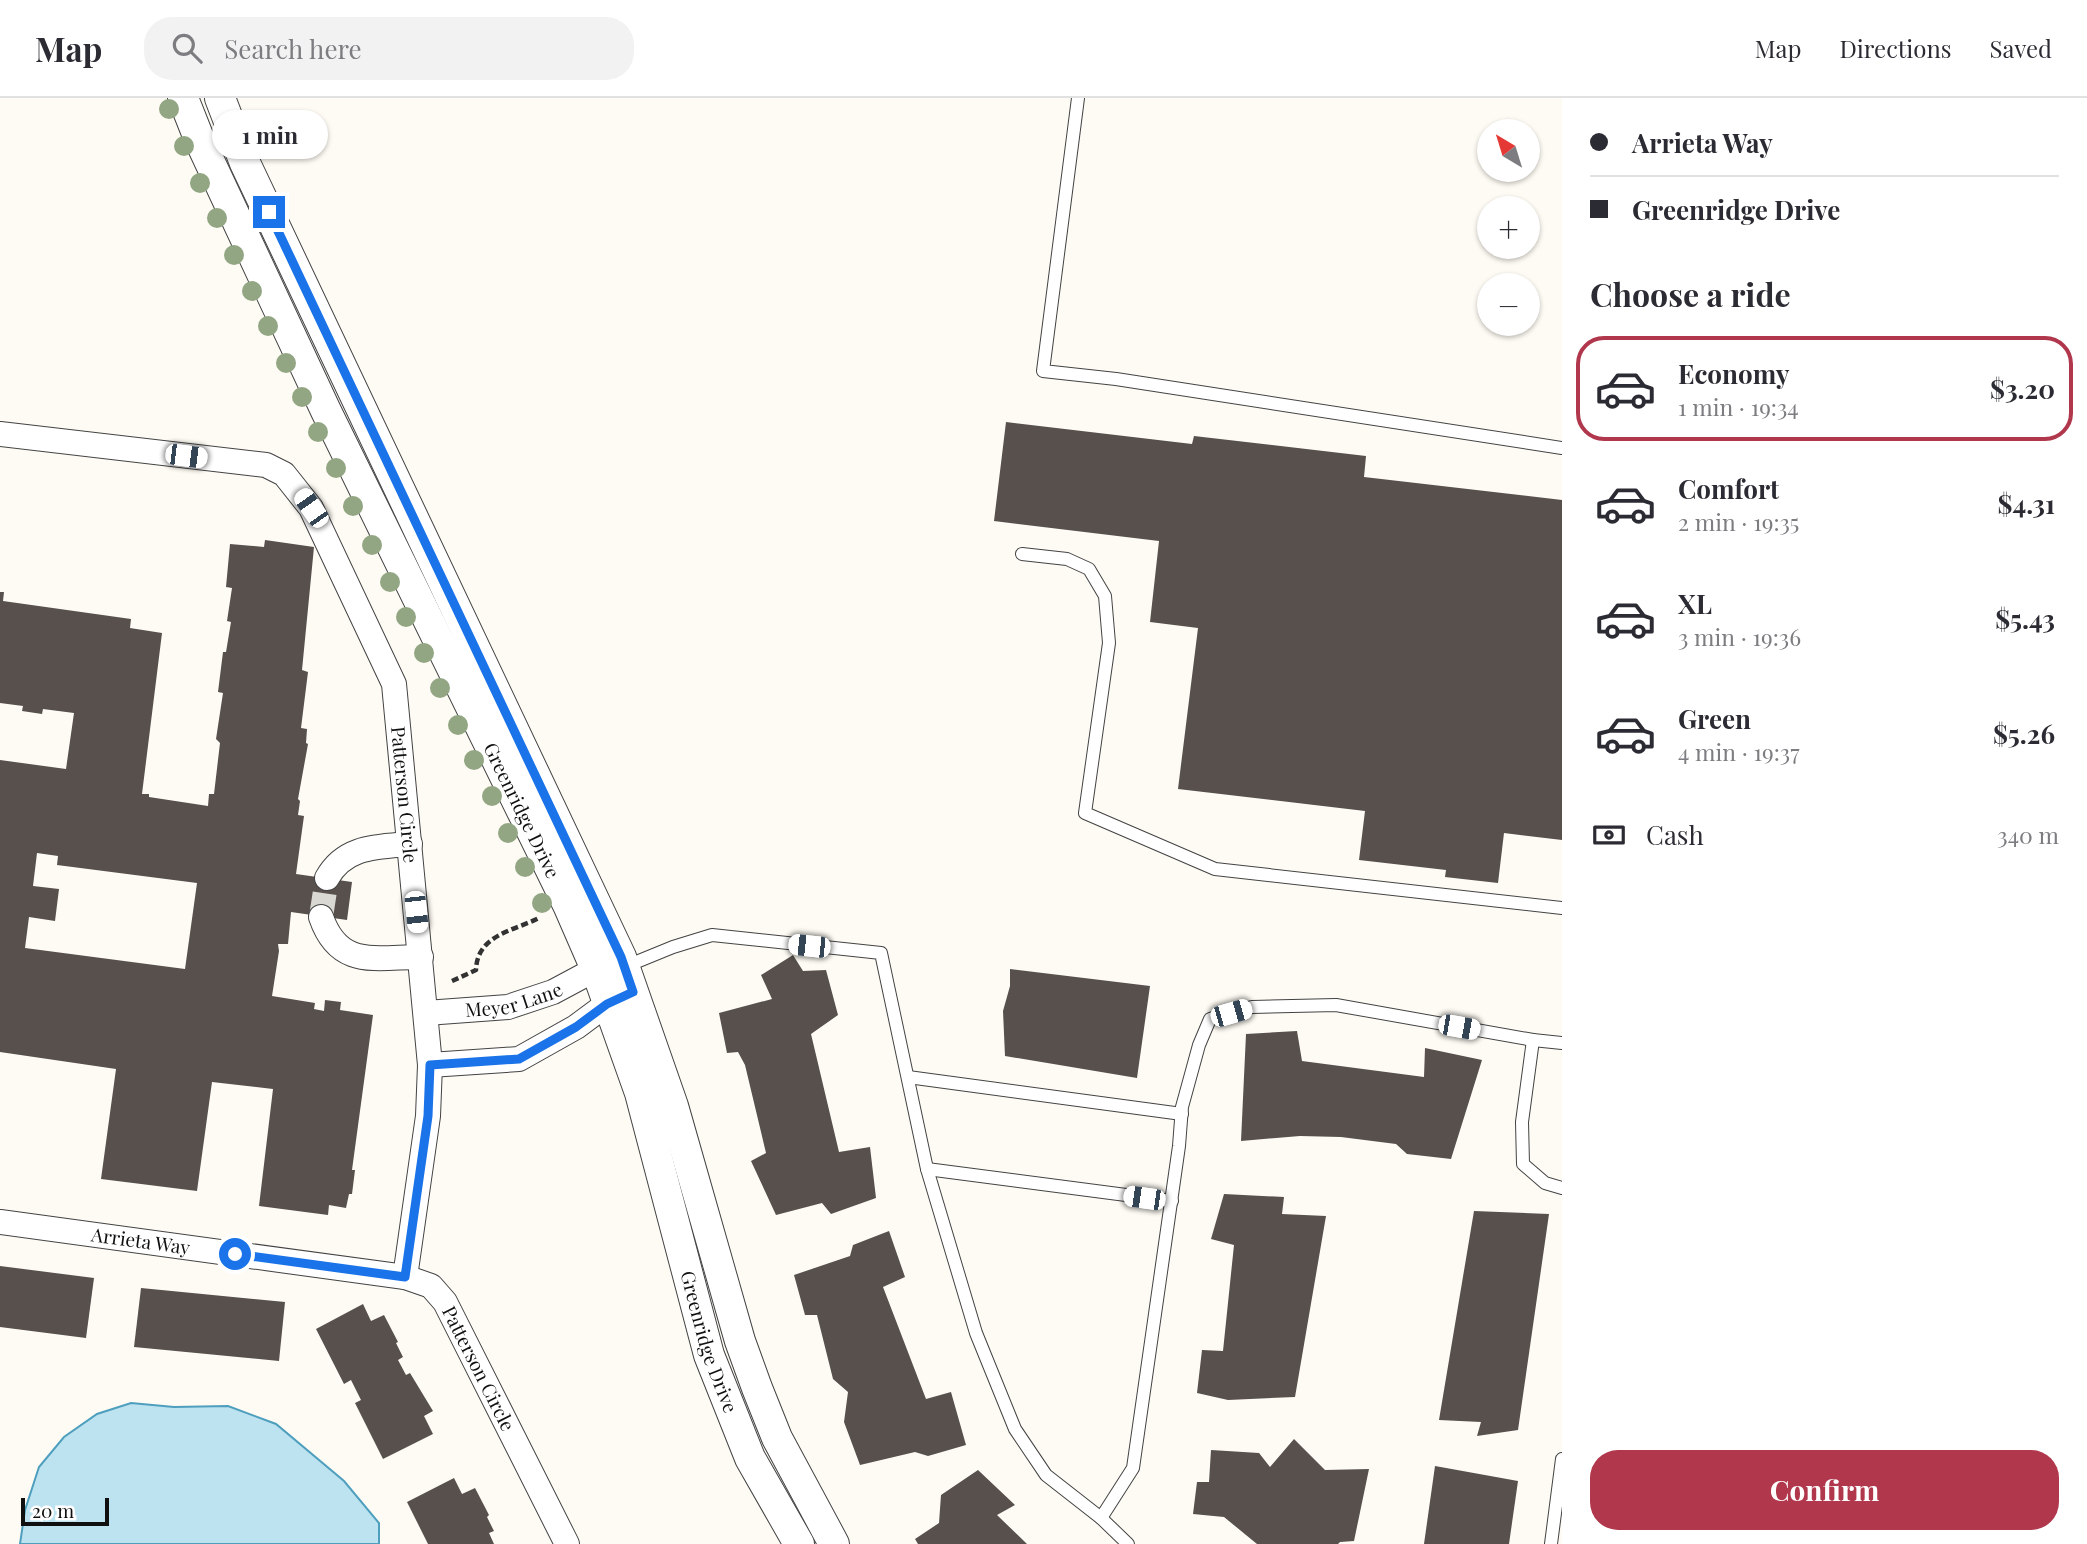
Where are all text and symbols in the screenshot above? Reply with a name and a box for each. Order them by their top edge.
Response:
search box [144,17,634,80]
text: Map [35,26,102,70]
icon: search [168,29,206,67]
text: Search here [224,31,362,66]
text: Map [1755,32,1801,64]
text: Directions [1839,32,1952,64]
text: Saved [1990,32,2052,64]
callout: 1 min [211,110,327,159]
text: 1 min [242,119,298,150]
north arrow [1477,119,1540,182]
map controls [1477,119,1540,336]
text: Arrieta Way [1632,125,1773,160]
text: Greenridge Drive [1632,192,1840,227]
route end [253,196,285,228]
button: + [1477,196,1540,259]
text: Choose a ride [1590,272,1791,315]
button: − [1477,273,1540,336]
text: Economy [1678,356,1789,391]
icon: car [1594,357,1657,420]
text: $3.20 [1990,371,2055,406]
text: 1 min · 19:34 [1678,391,1799,422]
car [164,443,209,469]
text: Comfort [1678,471,1779,506]
icon: car [1594,472,1657,535]
car [291,485,332,531]
text: $4.31 [1998,486,2055,521]
text: 2 min · 19:35 [1678,506,1799,537]
text: XL [1678,586,1712,621]
icon: car [1594,587,1657,650]
text: $5.43 [1995,601,2055,636]
text: 3 min · 19:36 [1678,621,1801,652]
text: Green [1678,701,1751,736]
icon: car [1594,702,1657,765]
text: $5.26 [1993,716,2055,751]
street label: Patterson Circle [386,725,425,864]
text: 4 min · 19:37 [1678,736,1800,767]
street label: Greenridge Drive [478,738,567,882]
icon: cash [1590,816,1628,854]
text: Cash [1646,817,1704,852]
text: 340 m [1997,819,2059,850]
car [404,890,429,934]
car [788,933,831,959]
street label: Meyer Lane [464,975,567,1022]
car [1208,997,1255,1029]
car [1437,1013,1482,1041]
car [1122,1185,1167,1211]
street label: Arrieta Way [89,1220,192,1260]
route start [219,1238,251,1270]
street label: Greenridge Drive [675,1268,745,1416]
street label: Patterson Circle [437,1301,522,1435]
button: Confirm [1590,1450,2059,1530]
scale bar [21,1495,108,1527]
text: 20 m [32,1497,74,1523]

